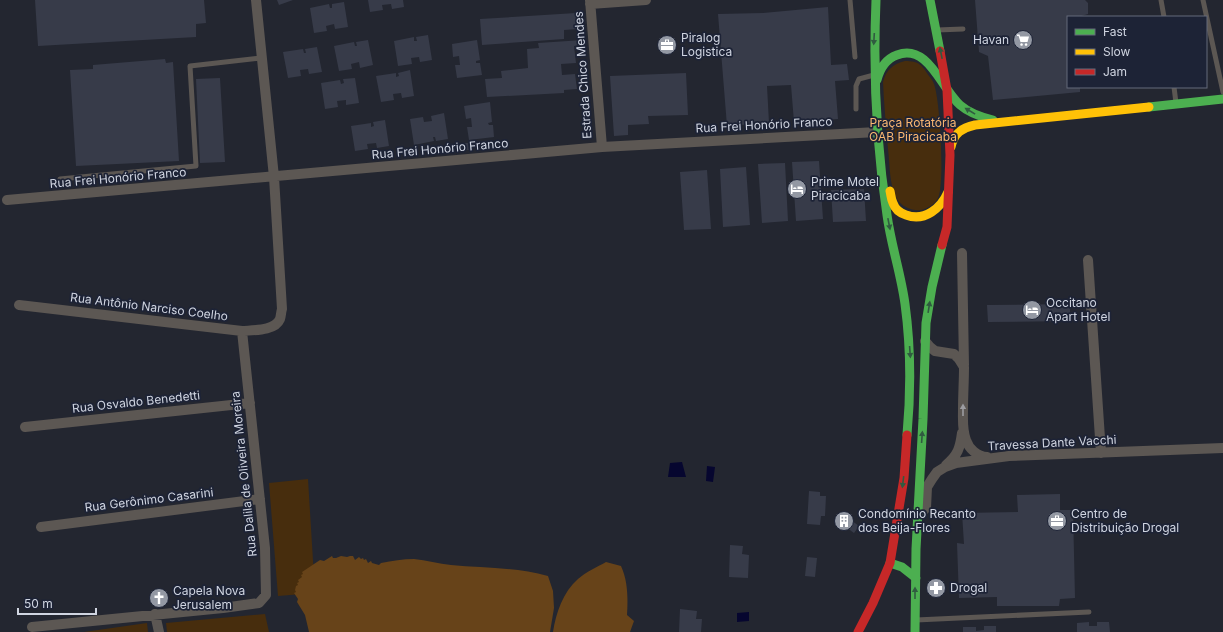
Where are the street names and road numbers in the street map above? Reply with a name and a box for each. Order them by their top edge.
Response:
street label: Estrada Chico Mendes [571,11,594,139]
street label: Rua Frei Honório Franco [695,113,833,136]
street label: Rua Frei Honório Franco [371,135,509,162]
street label: Rua Frei Honório Franco [49,164,187,191]
street label: Rua Antônio Narciso Coelho [69,289,229,324]
street label: Rua Osvaldo Benedetti [71,387,201,416]
street label: Rua Dalila de Oliveira Moreira [227,391,260,558]
street label: Travessa Dante Vacchi [987,432,1117,453]
street label: Rua Gerônimo Casarini [84,484,214,515]

